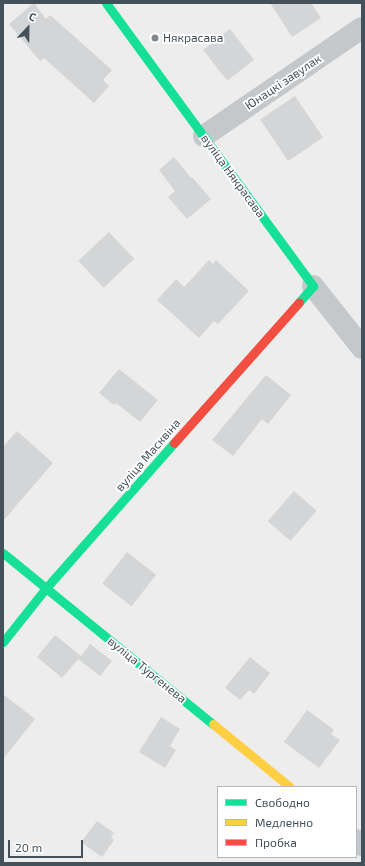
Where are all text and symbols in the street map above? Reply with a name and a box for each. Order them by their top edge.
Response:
north arrow [8,8,48,48]
text: С [27,9,38,24]
place label: Някрасава [163,31,223,45]
marker: Някрасава [150,33,160,43]
street label: Юнацкі завулак [242,51,324,113]
street label: вуліца Някрасава [198,132,268,220]
street label: вуліца Масквіна [113,416,183,494]
street label: вуліца Тургенева [105,634,189,706]
legend [217,786,357,858]
text: Свободно [255,795,310,809]
text: Медленно [255,815,313,829]
scale bar [10,832,85,858]
text: Пробка [255,835,297,849]
text: 20 m [15,840,42,854]

